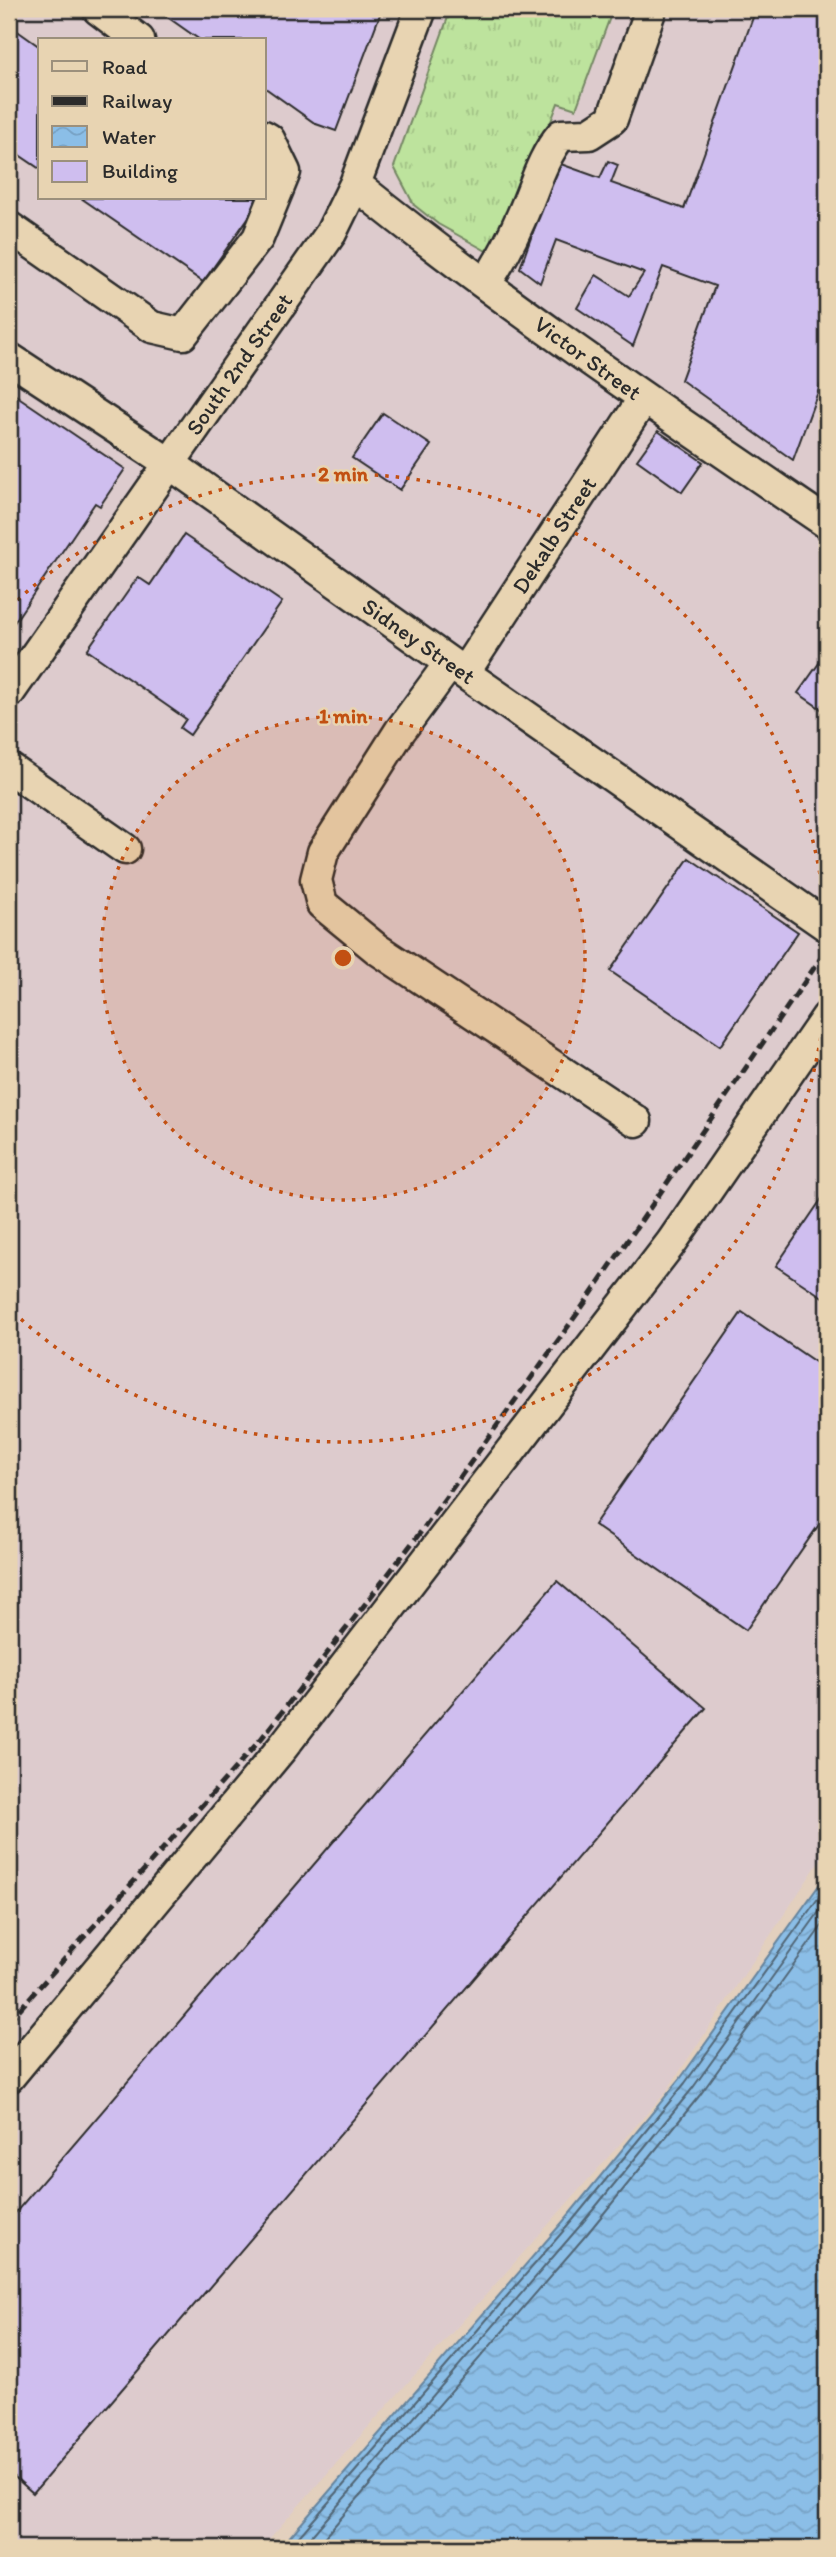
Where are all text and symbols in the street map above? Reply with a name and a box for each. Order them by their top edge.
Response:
legend [38,38,266,200]
text: Road [102,54,148,79]
text: Railway [102,88,172,113]
text: Water [102,124,156,149]
text: Building [102,158,178,183]
street label: South 2nd Street [180,288,298,440]
street label: Victor Street [529,310,647,406]
text: 2 min [318,461,369,486]
street label: Dekalb Street [506,471,602,599]
street label: Sidney Street [357,592,481,690]
text: 1 min [319,703,368,728]
centre of rings [331,946,355,970]

